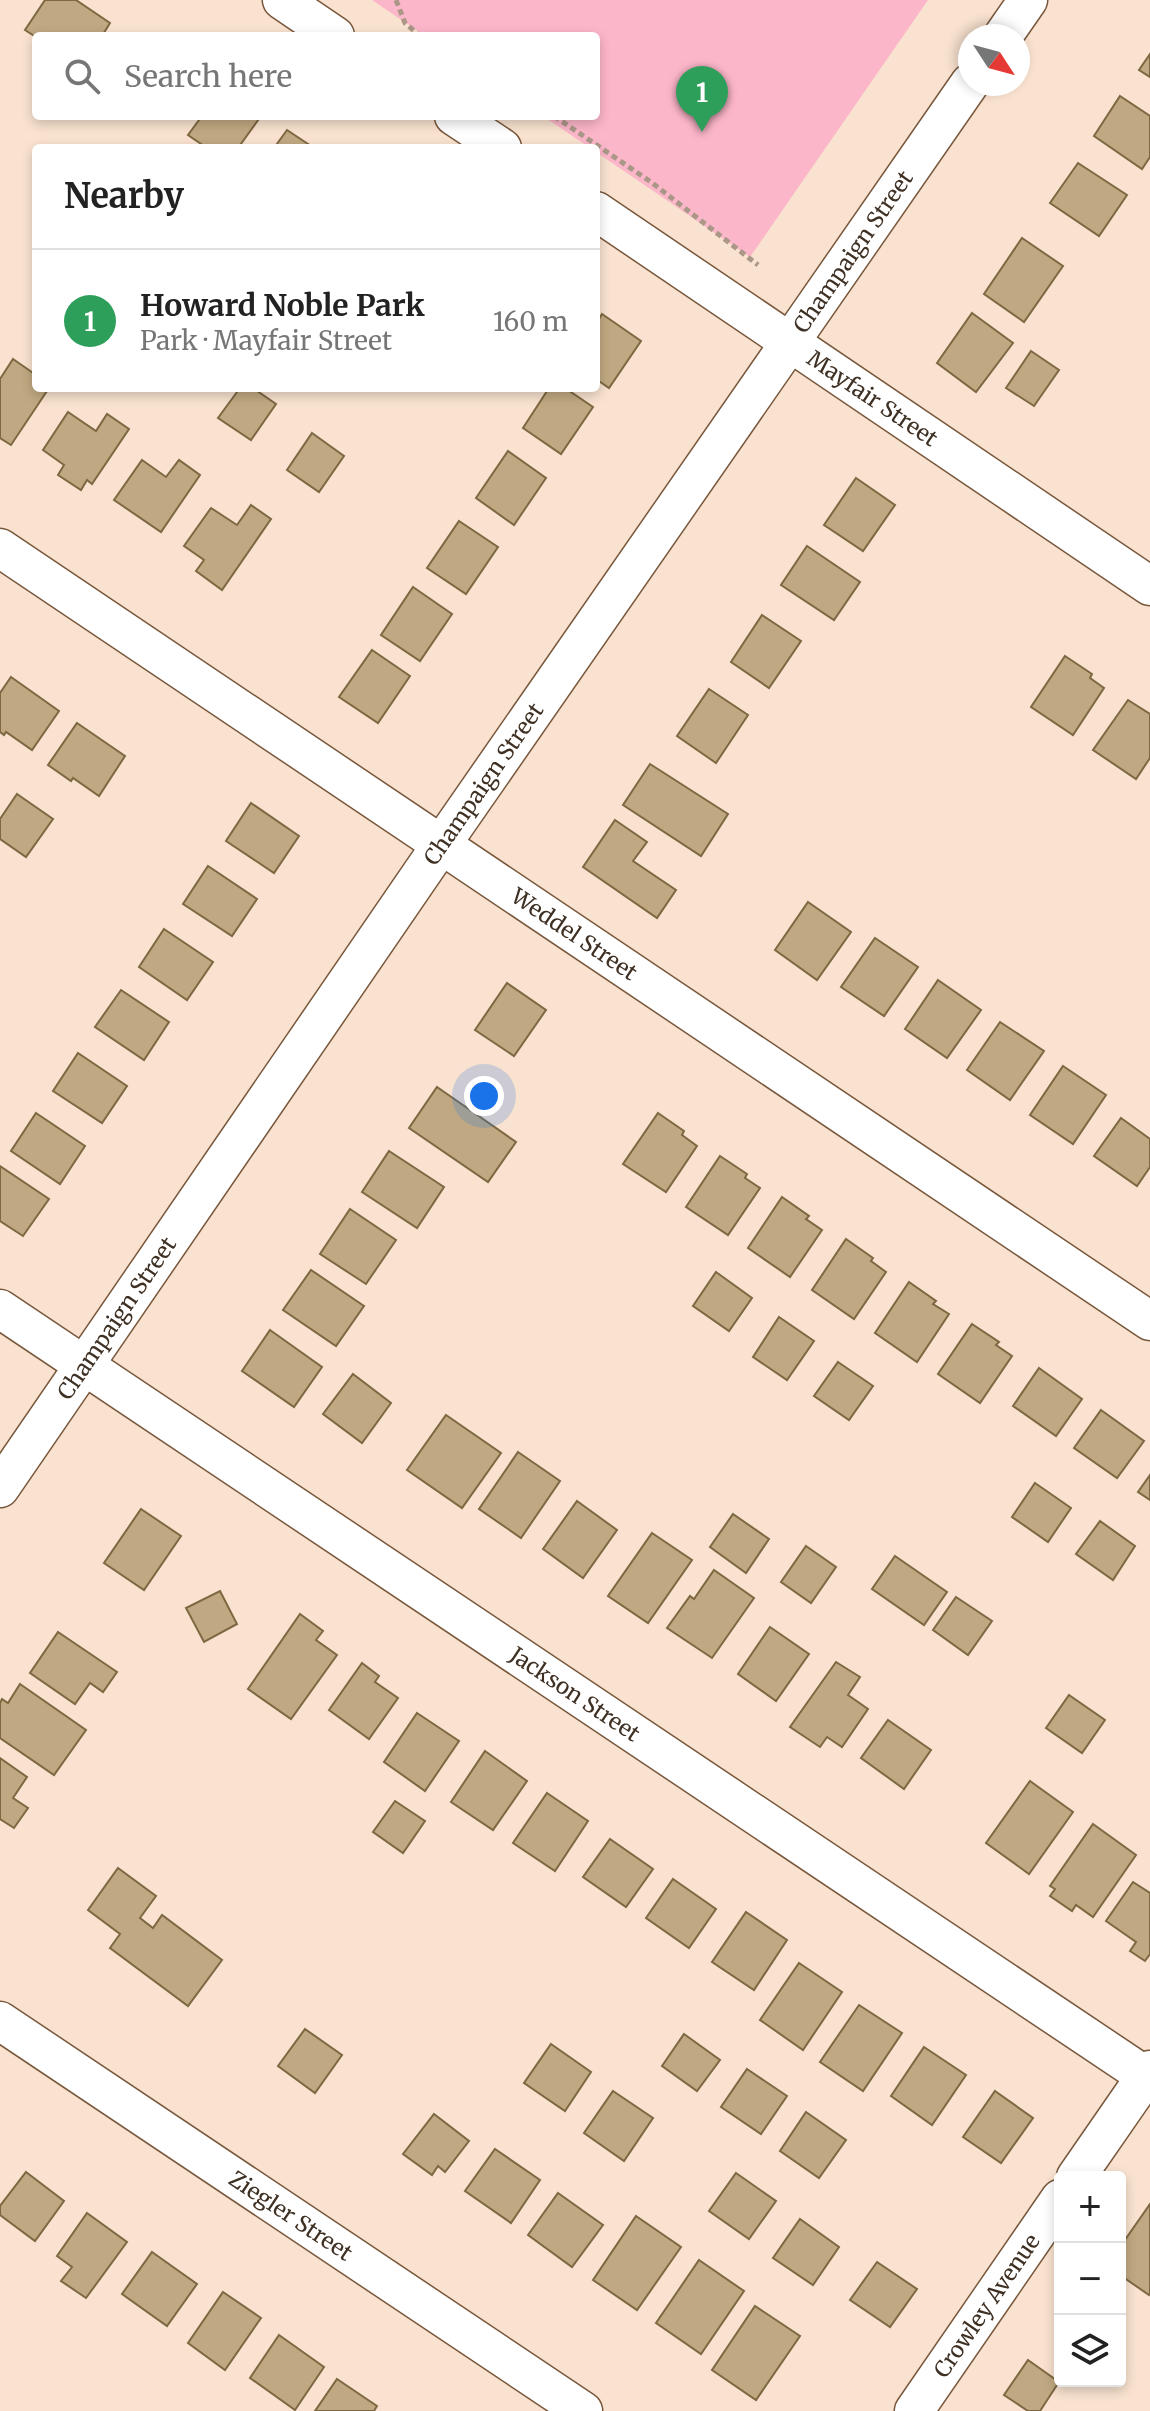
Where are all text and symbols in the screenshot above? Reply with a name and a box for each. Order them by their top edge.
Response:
north arrow [958,24,1030,96]
search box [32,32,600,120]
icon: search [60,54,104,98]
text: Search here [124,57,292,95]
pin: 1 [676,66,728,132]
street label: Champaign Street [787,165,919,338]
text: Nearby [64,175,184,217]
text: Howard Noble Park [140,286,425,324]
text: 1 [84,305,96,338]
text: 160 m [493,305,568,338]
text: Park · Mayfair Street [140,324,392,357]
street label: Mayfair Street [802,344,944,453]
street label: Champaign Street [417,697,550,870]
street label: Weddel Street [505,881,643,987]
your location [464,1076,504,1116]
street label: Champaign Street [51,1231,182,1405]
street label: Jackson Street [504,1640,646,1748]
street label: Ziegler Street [224,2164,358,2267]
map controls [1054,2171,1126,2387]
button: + [1054,2171,1126,2243]
street label: Crowley Avenue [927,2228,1046,2383]
button: − [1054,2243,1126,2315]
button: layers [1054,2315,1126,2387]

